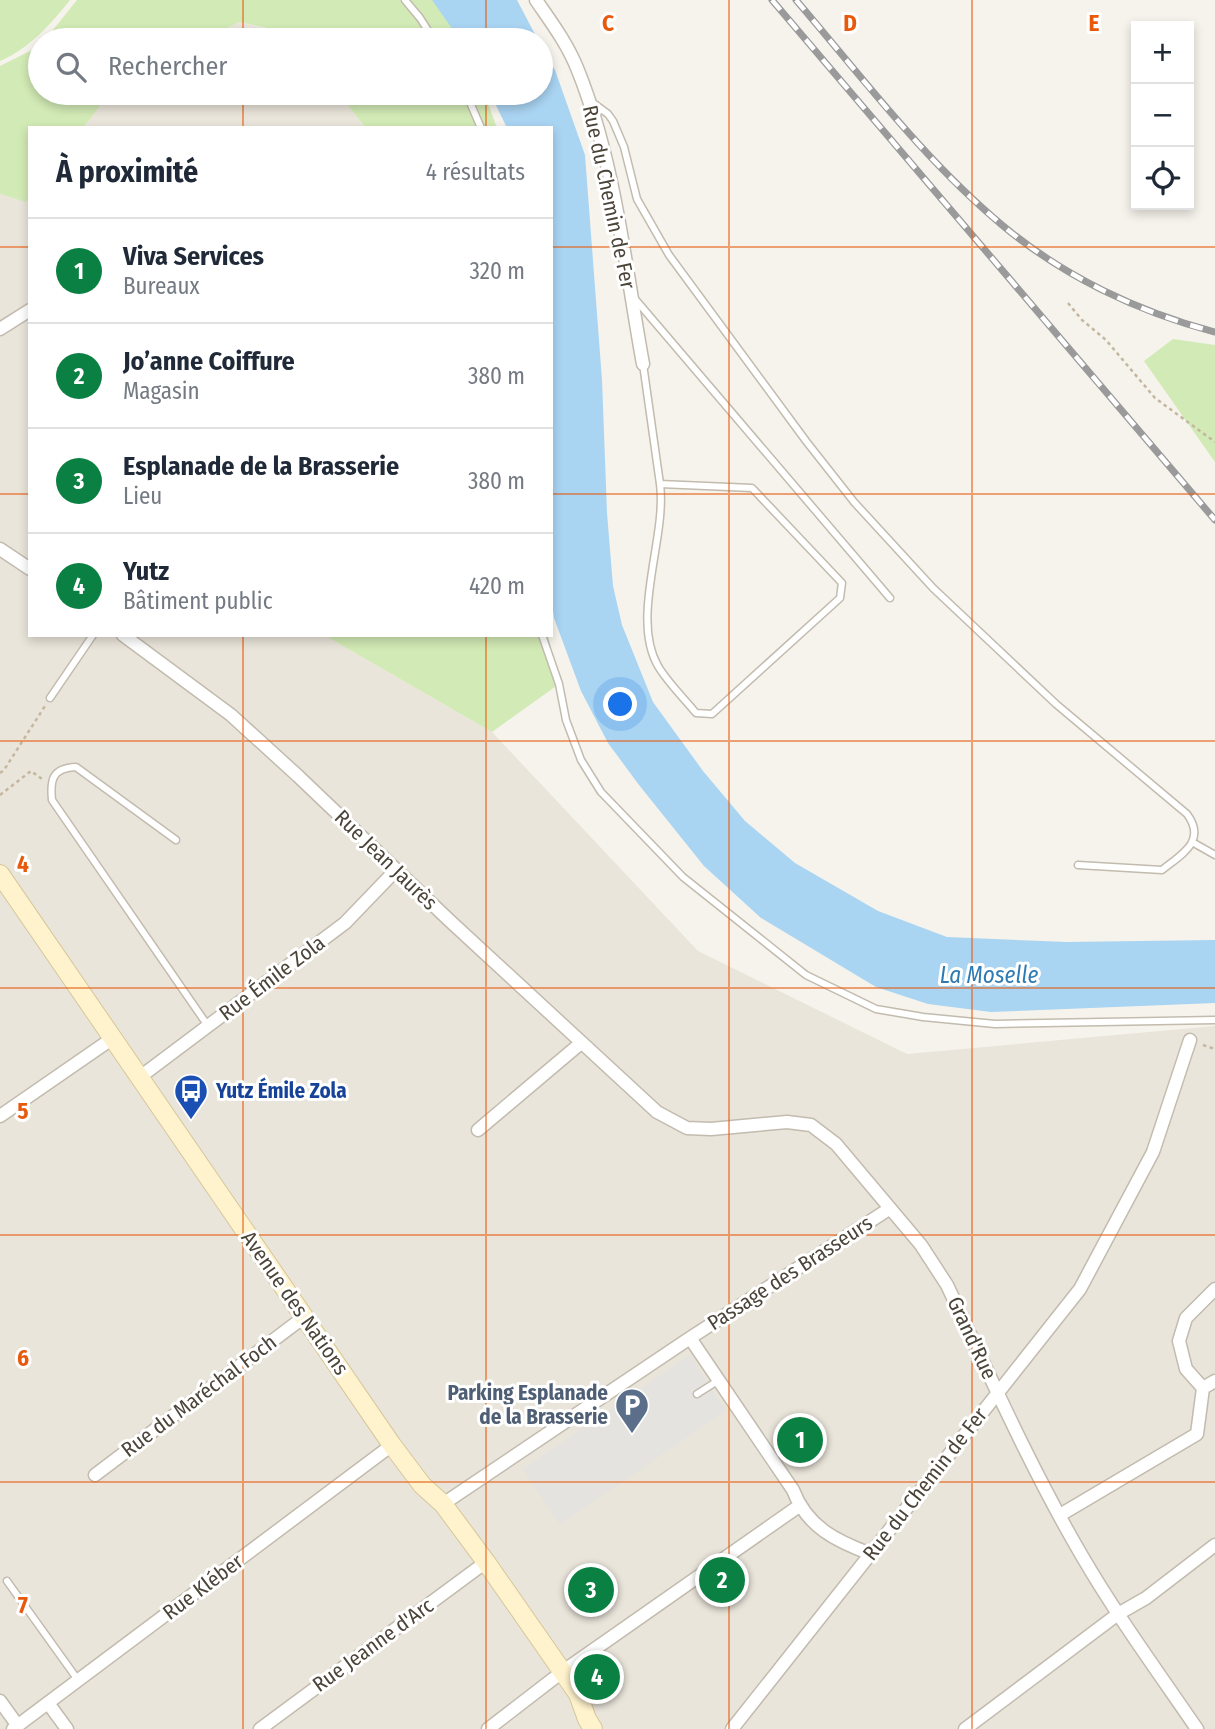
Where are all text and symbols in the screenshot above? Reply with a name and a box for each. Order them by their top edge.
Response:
text: C [602,9,614,37]
text: D [843,9,857,37]
text: E [1089,9,1100,37]
map controls [1131,21,1194,210]
button: + [1131,21,1194,84]
search box [28,28,553,105]
icon: search [52,48,90,86]
text: Rechercher [108,51,227,82]
button: − [1131,84,1194,147]
street label: Rue du Chemin de Fer [577,103,641,292]
button: locate [1131,147,1194,210]
text: À proximité [56,154,198,190]
text: 4 résultats [426,158,525,186]
text: Viva Services [123,241,264,272]
text: 1 [74,257,84,285]
text: 320 m [470,257,525,285]
text: Bureaux [123,272,200,300]
text: Jo’anne Coiffure [123,346,295,377]
text: 2 [74,362,84,390]
text: 380 m [468,362,525,390]
text: Magasin [123,377,200,405]
text: Esplanade de la Brasserie [123,451,399,482]
text: 3 [74,467,84,495]
text: 380 m [468,467,525,495]
text: Lieu [123,482,162,510]
text: Yutz [123,556,169,587]
text: 4 [73,572,85,600]
text: 420 m [469,572,525,600]
text: Bâtiment public [123,587,272,615]
your location [603,687,637,721]
street label: Rue Jean Jaurès [329,804,443,916]
text: 4 [17,850,29,878]
street label: Rue Émile Zola [214,930,330,1026]
water label: La Moselle [940,961,1038,989]
bus stop icon: Yutz Émile Zola [172,1072,210,1121]
place label: Yutz Émile Zola [215,1077,347,1104]
text: 5 [17,1097,29,1125]
street label: Passage des Brasseurs [703,1210,877,1336]
street label: Avenue des Nations [236,1226,354,1380]
street label: Grand'Rue [942,1292,1002,1384]
street label: Rue du Maréchal Foch [116,1329,282,1463]
text: 6 [17,1344,29,1372]
place label: Parking Esplanade de la Brasserie [447,1380,608,1430]
parking icon: Parking Esplanade de la Brasserie [613,1386,651,1435]
street label: Rue du Chemin de Fer [857,1402,993,1566]
pin: 1 [777,1414,823,1466]
street label: Rue Kléber [158,1548,249,1626]
pin: 2 [699,1554,745,1606]
pin: 3 [568,1564,614,1616]
text: 7 [18,1591,28,1619]
street label: Rue Jeanne d'Arc [308,1592,439,1698]
pin: 4 [574,1651,620,1703]

